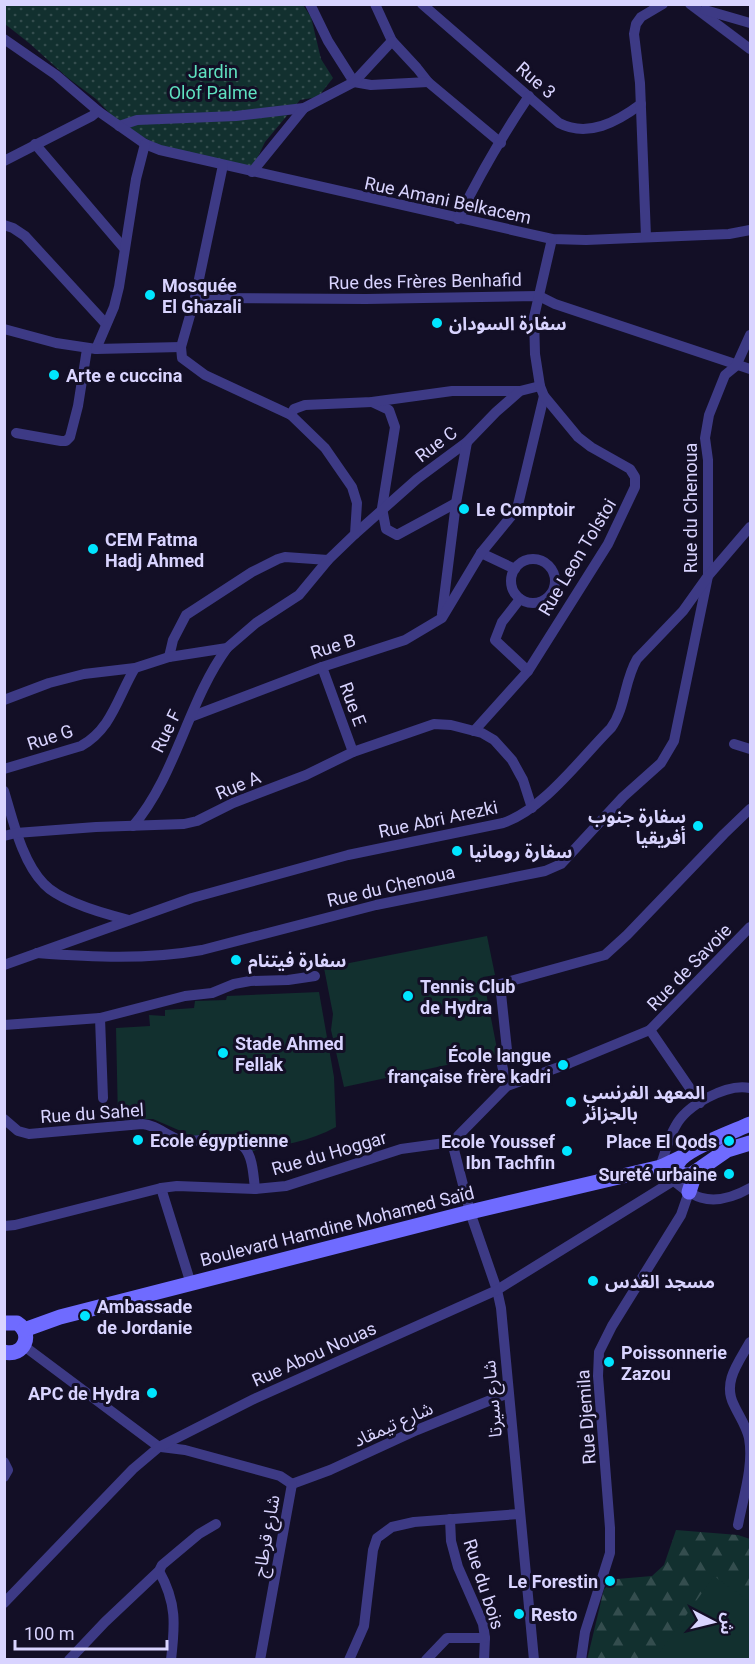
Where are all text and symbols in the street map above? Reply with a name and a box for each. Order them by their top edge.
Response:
street label: Rue 3 [512,57,560,103]
park label: Jardin Olof Palme [169,61,257,103]
street label: Rue Amani Belkacem [363,172,533,228]
street label: Rue des Frères Benhafid [328,269,522,293]
place label: Mosquée El Ghazali [162,275,242,317]
marker: Mosquée El Ghazali [143,288,157,302]
place label: سفارة السودان [449,313,567,335]
marker: سفارة السودان [430,316,444,330]
place label: Arte e cuccina [66,365,183,386]
marker: Arte e cuccina [47,368,61,382]
street label: Rue C [411,422,461,466]
street label: Rue du Chenoua [680,443,701,573]
street label: Rue Leon Tolstoi [534,495,620,619]
place label: Le Comptoir [476,499,575,520]
marker: Le Comptoir [457,502,471,516]
place label: CEM Fatma Hadj Ahmed [105,529,204,571]
marker: CEM Fatma Hadj Ahmed [86,542,100,556]
street label: Rue B [308,629,358,663]
street label: Rue E [335,679,371,729]
street label: Rue F [147,706,185,756]
street label: Rue G [24,720,76,754]
street label: Rue A [212,766,264,804]
street label: Rue Abri Arezki [376,796,500,842]
place label: سفارة جنوب أفريقيا [588,806,686,849]
marker: سفارة جنوب أفريقيا [691,819,705,833]
place label: سفارة رومانيا [469,841,572,863]
marker: سفارة رومانيا [450,844,464,858]
street label: Rue du Chenoua [325,861,457,911]
street label: Rue de Savoie [642,919,736,1015]
place label: سفارة فيتنام [248,950,346,974]
marker: سفارة فيتنام [229,953,243,967]
place label: Tennis Club de Hydra [420,976,515,1018]
marker: Tennis Club de Hydra [401,989,415,1003]
place label: Stade Ahmed Fellak [235,1033,344,1075]
place label: École langue française frère kadri [387,1045,551,1087]
marker: Stade Ahmed Fellak [216,1046,230,1060]
marker: École langue française frère kadri [556,1058,570,1072]
place label: المعهد الفرنسي بالجزائر [582,1082,705,1125]
marker: المعهد الفرنسي بالجزائر [564,1095,578,1109]
street label: Rue du Sahel [39,1099,145,1127]
street label: Rue du Hoggar [269,1127,389,1179]
place label: Ecole égyptienne [150,1130,288,1151]
place label: Ecole Youssef Ibn Tachfin [441,1131,556,1173]
place label: Place El Qods [606,1131,717,1152]
marker: Ecole égyptienne [131,1133,145,1147]
marker: Place El Qods [722,1134,736,1148]
marker: Ecole Youssef Ibn Tachfin [560,1144,574,1158]
place label: Sureté urbaine [598,1164,717,1185]
marker: Sureté urbaine [722,1167,736,1181]
street label: Boulevard Hamdine Mohamed Saïd [198,1182,476,1270]
place label: مسجد القدس [605,1271,715,1292]
marker: مسجد القدس [586,1274,600,1288]
place label: Ambassade de Jordanie [97,1296,193,1338]
marker: Ambassade de Jordanie [78,1309,92,1323]
street label: Rue Abou Nouas [249,1317,379,1391]
place label: Poissonnerie Zazou [621,1342,727,1384]
marker: Poissonnerie Zazou [602,1355,616,1369]
street label: شارع سيرتا [478,1359,510,1439]
street label: Rue Djemila [572,1369,600,1465]
place label: APC de Hydra [28,1383,140,1404]
marker: APC de Hydra [145,1386,159,1400]
street label: شارع تيمقاد [350,1397,438,1454]
street label: شارع قرطاج [248,1493,287,1579]
street label: Rue du bois [460,1536,508,1632]
place label: Le Forestin [508,1571,598,1592]
marker: Le Forestin [603,1574,617,1588]
north arrow [683,1592,743,1652]
place label: Resto [531,1604,578,1625]
marker: Resto [512,1607,526,1621]
text: ش [717,1612,738,1636]
scale bar [15,1613,166,1651]
text: 100 m [24,1623,75,1644]

